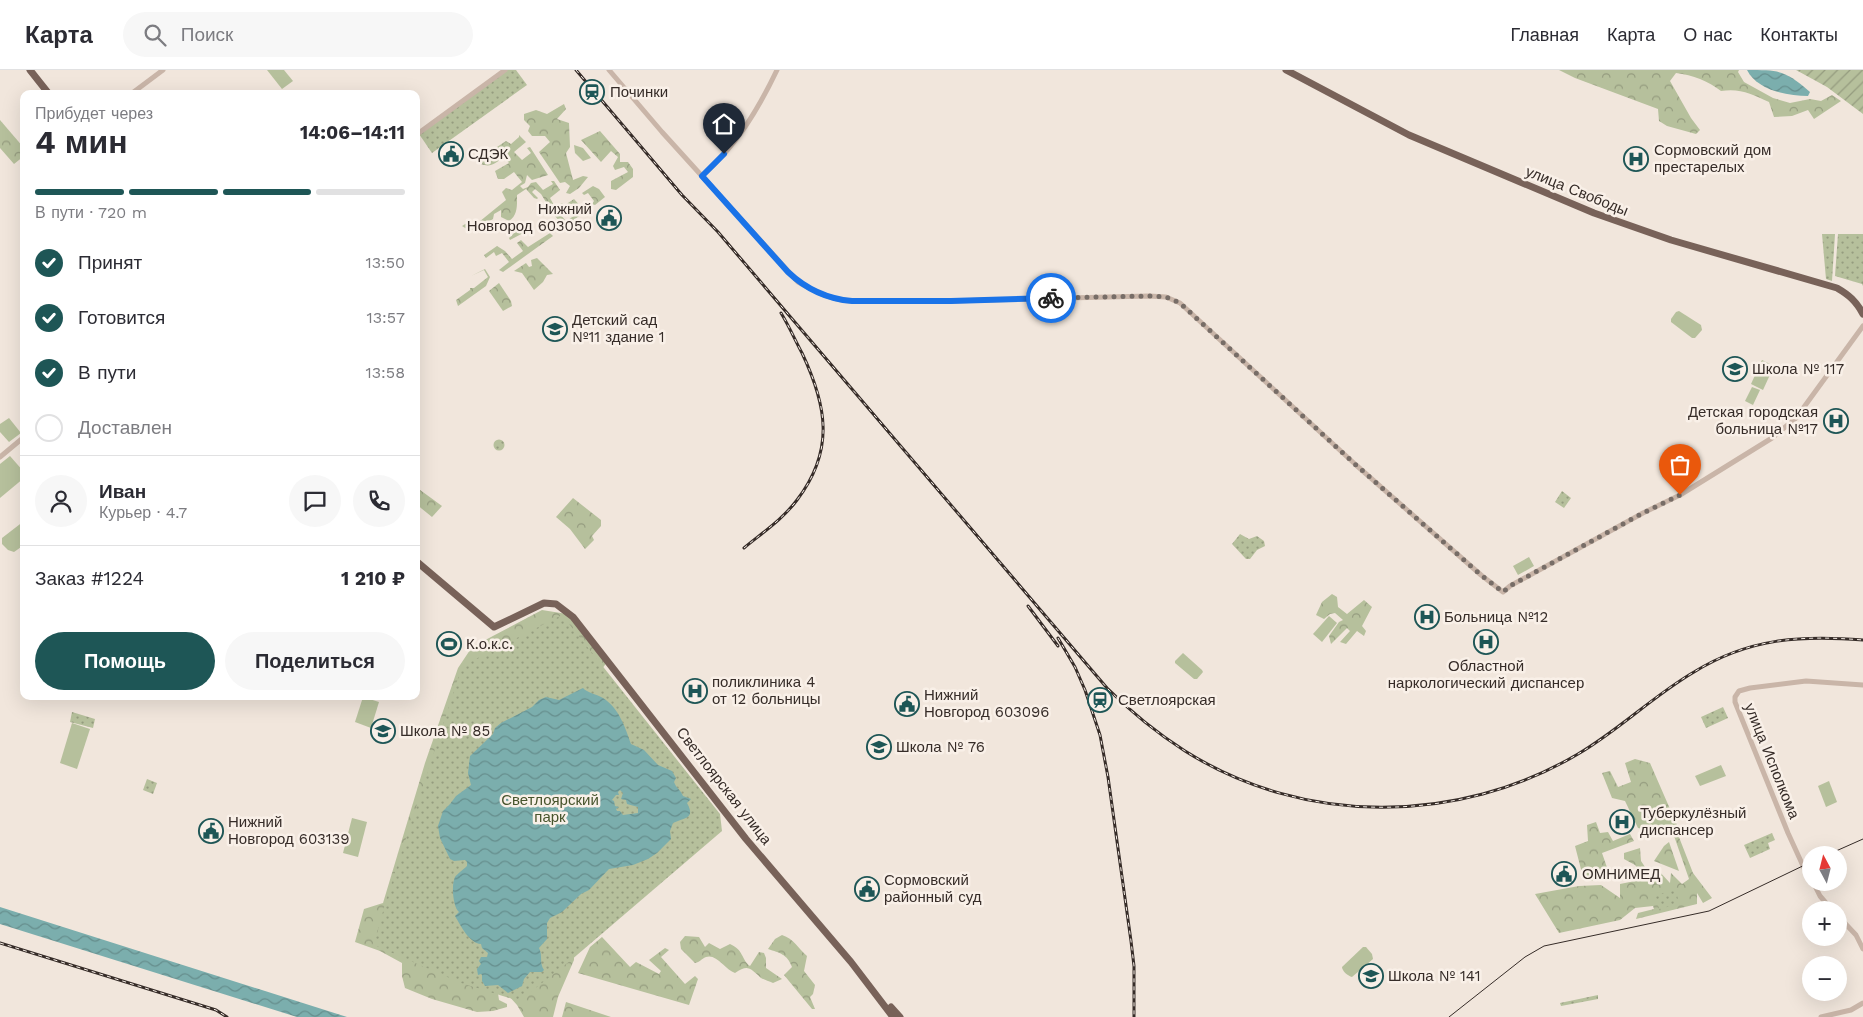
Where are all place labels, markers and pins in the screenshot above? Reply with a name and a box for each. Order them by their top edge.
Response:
station icon: Починки [579,79,605,105]
place label: Починки [610,83,668,101]
pin [703,103,745,154]
public building icon: СДЭК [438,141,464,167]
place label: Сормовский дом престарелых [1654,141,1771,176]
place label: СДЭК [468,145,508,163]
hospital icon: Сормовский дом престарелых [1623,146,1649,172]
place label: Нижний Новгород 603050 [467,200,592,235]
public building icon: Нижний Новгород 603050 [596,205,622,231]
place label: Детский сад №11 здание 1 [572,311,665,346]
school or university icon: Детский сад №11 здание 1 [542,316,568,342]
school or university icon: Школа № 117 [1722,356,1748,382]
place label: Школа № 117 [1752,360,1844,378]
place label: Детская городская больница №17 [1688,403,1818,438]
hospital icon: Детская городская больница №17 [1823,408,1849,434]
pin [1659,444,1701,495]
hospital icon: Больница №12 [1414,604,1440,630]
place label: Больница №12 [1444,608,1548,626]
hospital icon: Областной наркологический диспансер [1473,629,1499,655]
sports icon: К.о.к.с. [436,631,462,657]
place label: К.о.к.с. [466,635,513,653]
place label: Областной наркологический диспансер [1388,657,1584,692]
place label: поликлиника 4 от 12 больницы [712,673,821,708]
hospital icon: поликлиника 4 от 12 больницы [682,678,708,704]
place label: Нижний Новгород 603096 [924,686,1049,721]
station icon: Светлоярская [1087,687,1113,713]
public building icon: Нижний Новгород 603096 [894,691,920,717]
place label: Светлоярская [1118,691,1216,709]
school or university icon: Школа № 85 [370,718,396,744]
place label: Школа № 85 [400,722,490,740]
school or university icon: Школа № 76 [866,734,892,760]
place label: Школа № 76 [896,738,985,756]
place label: Туберкулёзный диспансер [1640,804,1746,839]
hospital icon: Туберкулёзный диспансер [1609,809,1635,835]
place label: Нижний Новгород 603139 [228,813,350,848]
public building icon: Нижний Новгород 603139 [198,818,224,844]
public building icon: ОМНИМЕД [1551,861,1577,887]
place label: ОМНИМЕД [1582,865,1660,883]
place label: Сормовский районный суд [884,871,982,906]
public building icon: Сормовский районный суд [854,876,880,902]
school or university icon: Школа № 141 [1358,963,1384,989]
place label: Школа № 141 [1388,967,1481,985]

